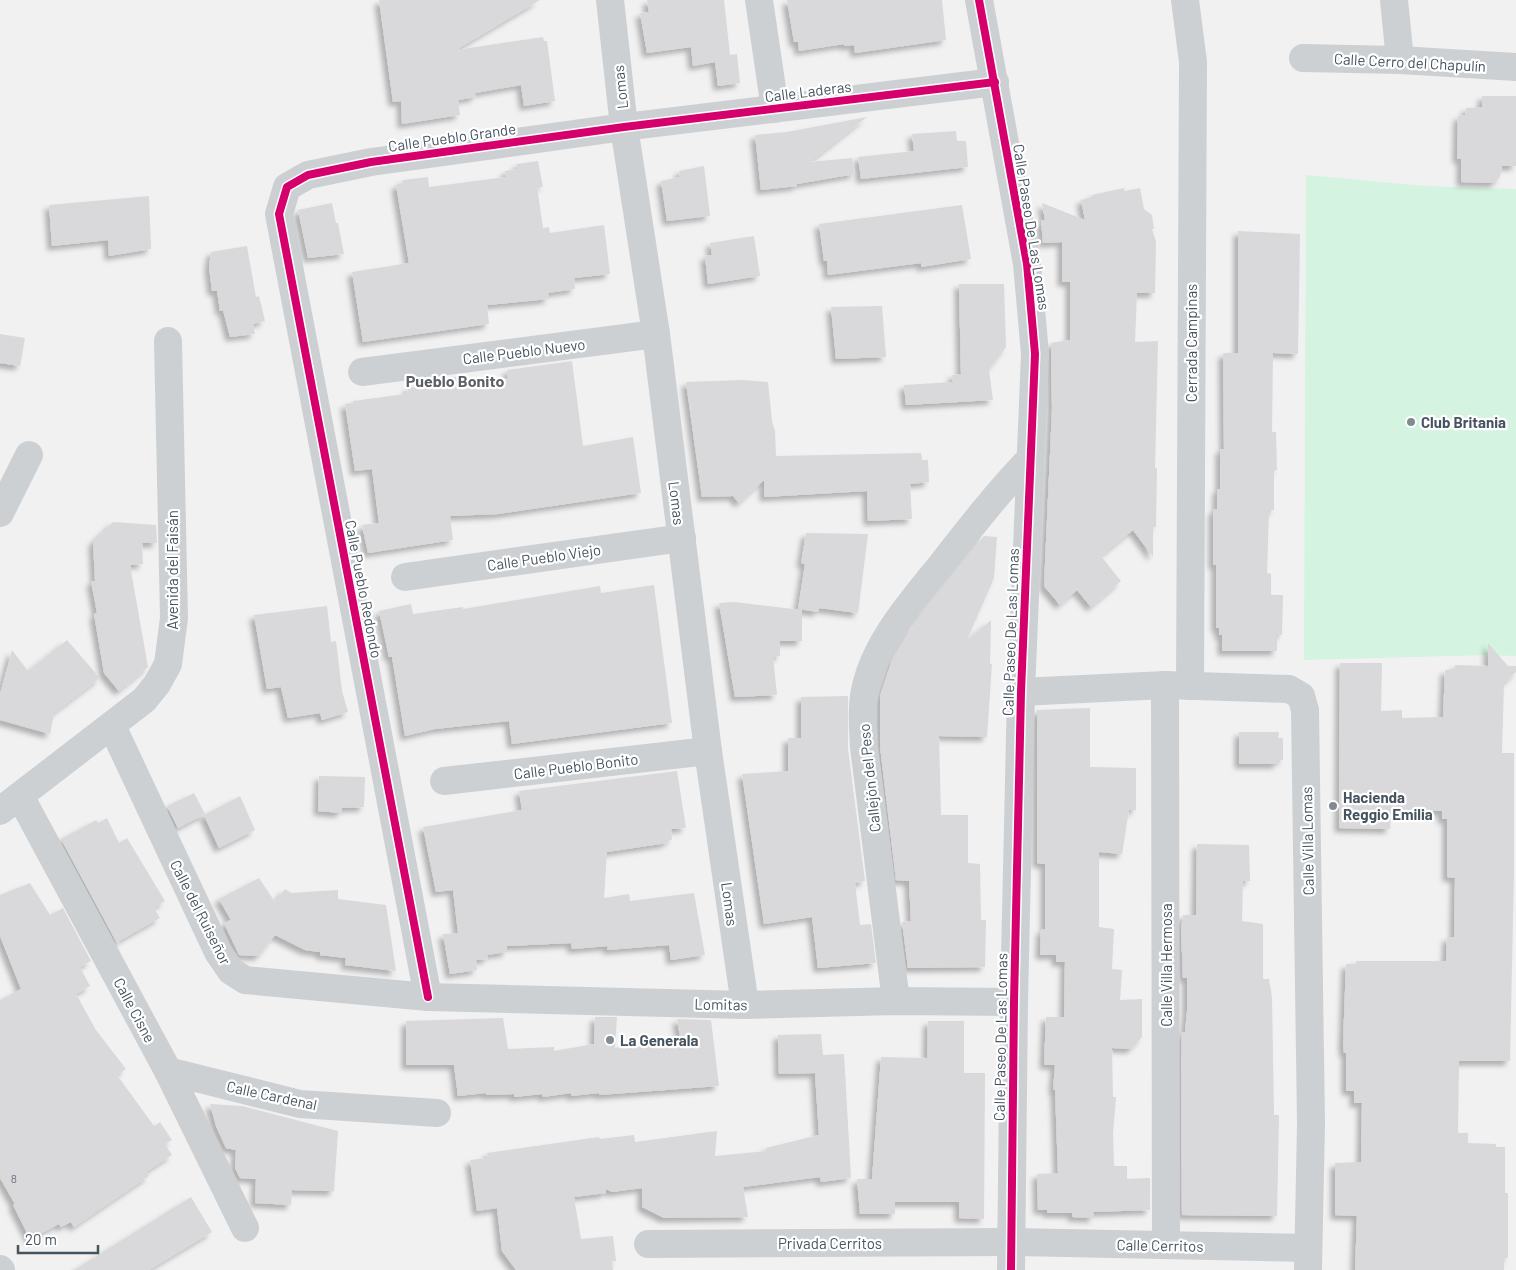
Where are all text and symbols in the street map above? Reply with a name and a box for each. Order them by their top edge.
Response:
street label: Calle Cerro del Chapulín [1334,49,1486,75]
street label: Lomas [609,64,631,110]
street label: Calle Laderas [764,77,852,105]
street label: Calle Pueblo Grande [387,119,517,155]
street label: Calle Paseo De Las Lomas [1010,143,1054,311]
street label: Cerrada Campinas [1182,284,1200,402]
street label: Calle Pueblo Nuevo [462,335,586,367]
district label: Pueblo Bonito [406,371,504,390]
place label: Club Britania [1421,413,1506,431]
marker: Club Britania [1405,416,1417,428]
street label: Lomas [665,480,689,526]
street label: Avenida del Faisán [163,510,181,630]
street label: Calle Pueblo Redondo [342,518,386,660]
street label: Calle Pueblo Viejo [486,540,602,574]
street label: Calle Paseo De Las Lomas [998,548,1022,716]
street label: Callejón del Peso [854,723,884,833]
street label: Calle Pueblo Bonito [513,749,639,783]
street label: Calle Villa Lomas [1297,786,1317,896]
place label: Hacienda Reggio Emilia [1343,788,1433,823]
marker: Hacienda Reggio Emilia [1327,800,1339,812]
street label: Calle del Ruiseñor [167,857,235,968]
street label: Lomas [718,881,742,927]
street label: Calle Villa Hermosa [1157,903,1175,1027]
street label: Calle Paseo De Las Lomas [990,953,1010,1121]
street label: Calle Cisne [110,975,160,1045]
street label: Lomitas [694,995,748,1013]
place label: La Generala [620,1031,698,1049]
marker: La Generala [604,1034,616,1046]
street label: Calle Cardenal [225,1077,319,1113]
house number: 8 [11,1171,17,1185]
scale bar [18,1222,98,1254]
text: 20 m [25,1230,57,1248]
street label: Privada Cerritos [778,1234,882,1252]
street label: Calle Cerritos [1116,1235,1204,1255]

